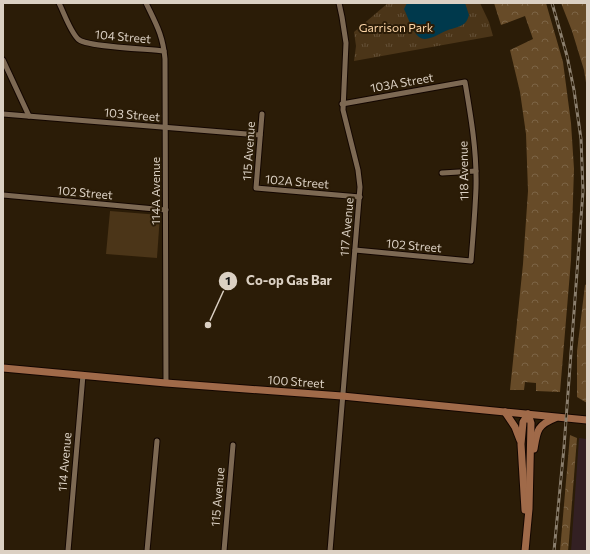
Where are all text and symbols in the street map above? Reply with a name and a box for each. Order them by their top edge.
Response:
park label: Garrison Park [359,20,434,34]
street label: 104 Street [94,27,152,45]
street label: 103A Street [369,70,435,94]
street label: 103 Street [104,105,161,123]
street label: 115 Avenue [239,121,257,181]
street label: 118 Avenue [455,141,471,201]
street label: 114A Avenue [148,157,162,225]
street label: 102A Street [265,171,330,191]
street label: 102 Street [57,183,114,201]
street label: 117 Avenue [336,197,356,257]
street label: 102 Street [386,236,443,254]
callout: Co-op Gas Bar [218,268,340,293]
text: Co-op Gas Bar [246,272,333,288]
text: 1 [225,273,231,287]
street label: 100 Street [267,372,325,390]
street label: 114 Avenue [54,432,74,492]
street label: 115 Avenue [207,467,227,527]

